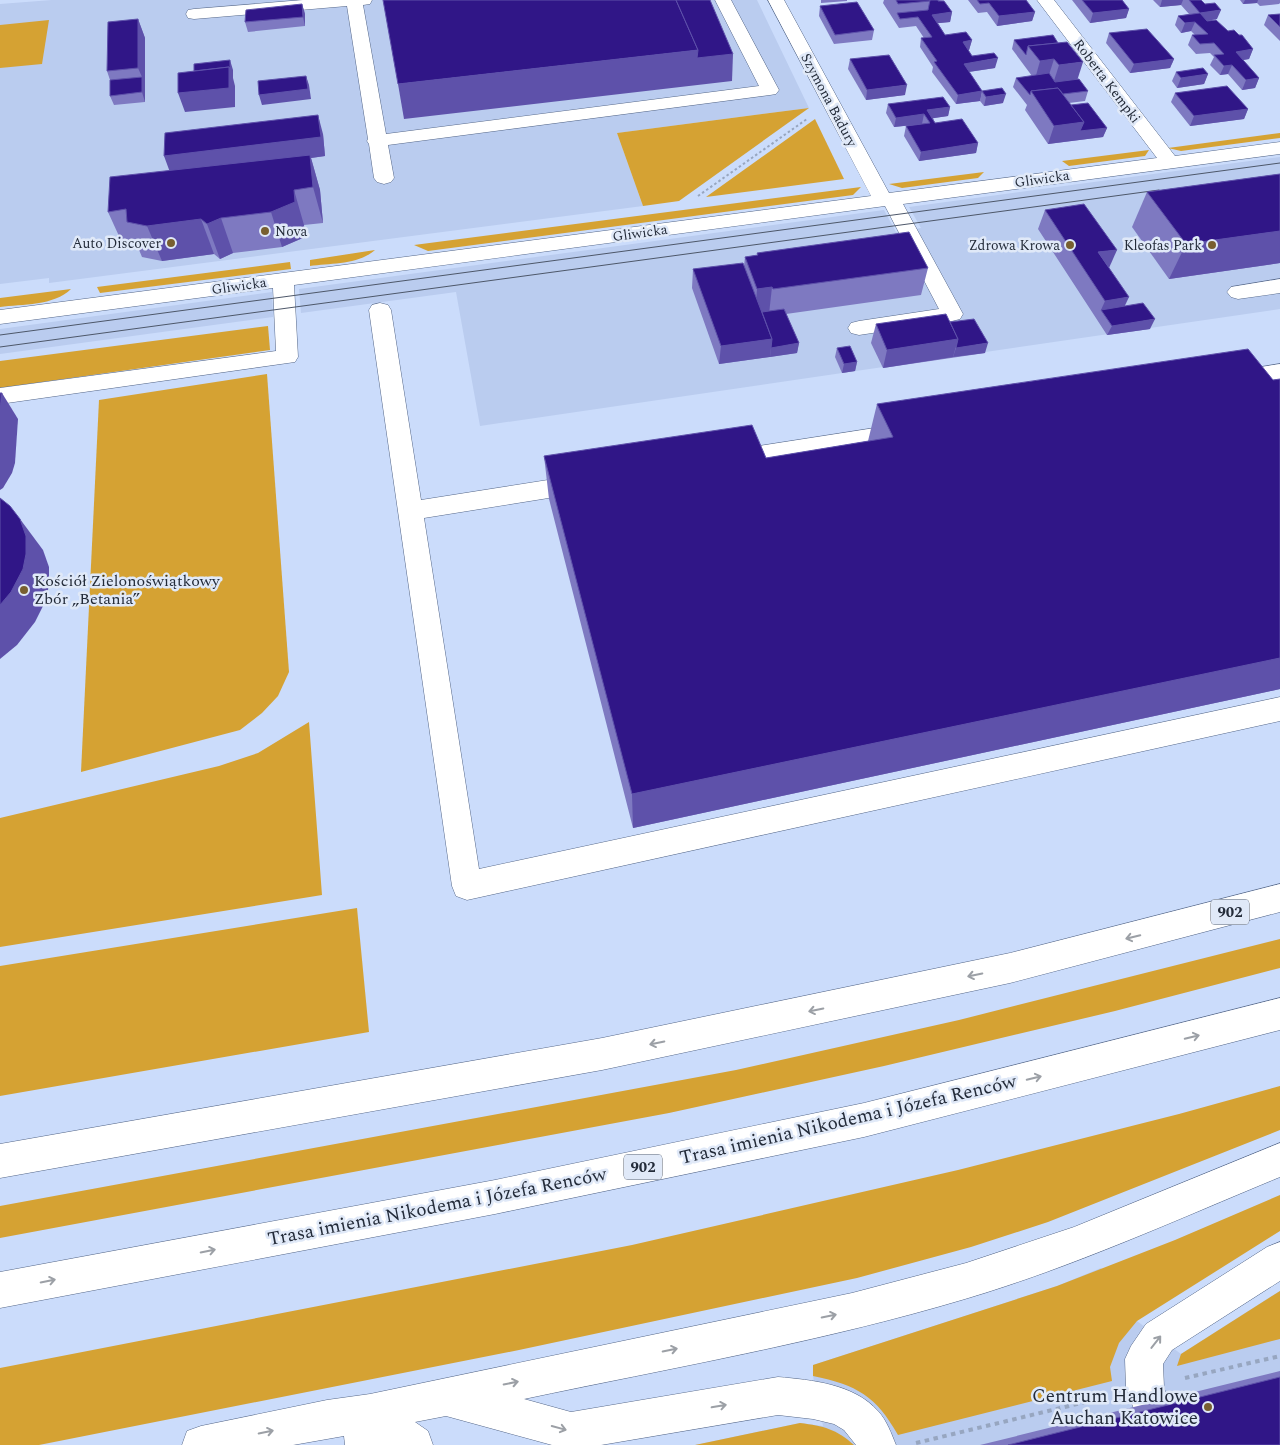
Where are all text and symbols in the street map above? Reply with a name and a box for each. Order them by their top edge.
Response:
street label: Roberta Kempki [1068,34,1146,128]
street label: Szymona Badury [796,50,863,152]
street label: Gliwicka [1013,165,1071,193]
street label: Gliwicka [611,219,669,247]
place label: Nova [275,221,307,242]
marker: Nova [259,225,271,237]
place label: Auto Discover [72,233,161,254]
place label: Zdrowa Krowa [969,235,1060,256]
place label: Kleofas Park [1124,235,1202,256]
marker: Auto Discover [165,237,177,249]
marker: Zdrowa Krowa [1064,239,1076,251]
marker: Kleofas Park [1206,239,1218,251]
street label: Gliwicka [210,272,268,300]
place label: Kościół Zielonoświątkowy Zbór „Betania” [34,569,221,611]
marker: Kościół Zielonoświątkowy Zbór „Betania” [18,584,30,596]
road number: 902 [1211,900,1249,924]
one-way arrow [1125,933,1141,942]
one-way arrow [967,971,983,981]
one-way arrow [809,1006,825,1015]
one-way arrow [1183,1032,1199,1042]
one-way arrow [649,1038,665,1048]
street label: Trasa imienia Nikodema i Józefa Renców [677,1067,1020,1173]
one-way arrow [1026,1073,1042,1082]
road number: 902 [624,1154,662,1180]
street label: Trasa imienia Nikodema i Józefa Renców [265,1160,610,1254]
one-way arrow [199,1246,215,1255]
one-way arrow [40,1276,56,1285]
one-way arrow [821,1311,837,1320]
one-way arrow [1151,1336,1162,1349]
one-way arrow [662,1345,678,1354]
one-way arrow [503,1378,519,1387]
place label: Centrum Handlowe Auchan Katowice [1032,1382,1198,1433]
one-way arrow [711,1400,727,1410]
marker: Centrum Handlowe Auchan Katowice [1202,1401,1214,1413]
one-way arrow [551,1424,567,1433]
one-way arrow [258,1426,274,1436]

